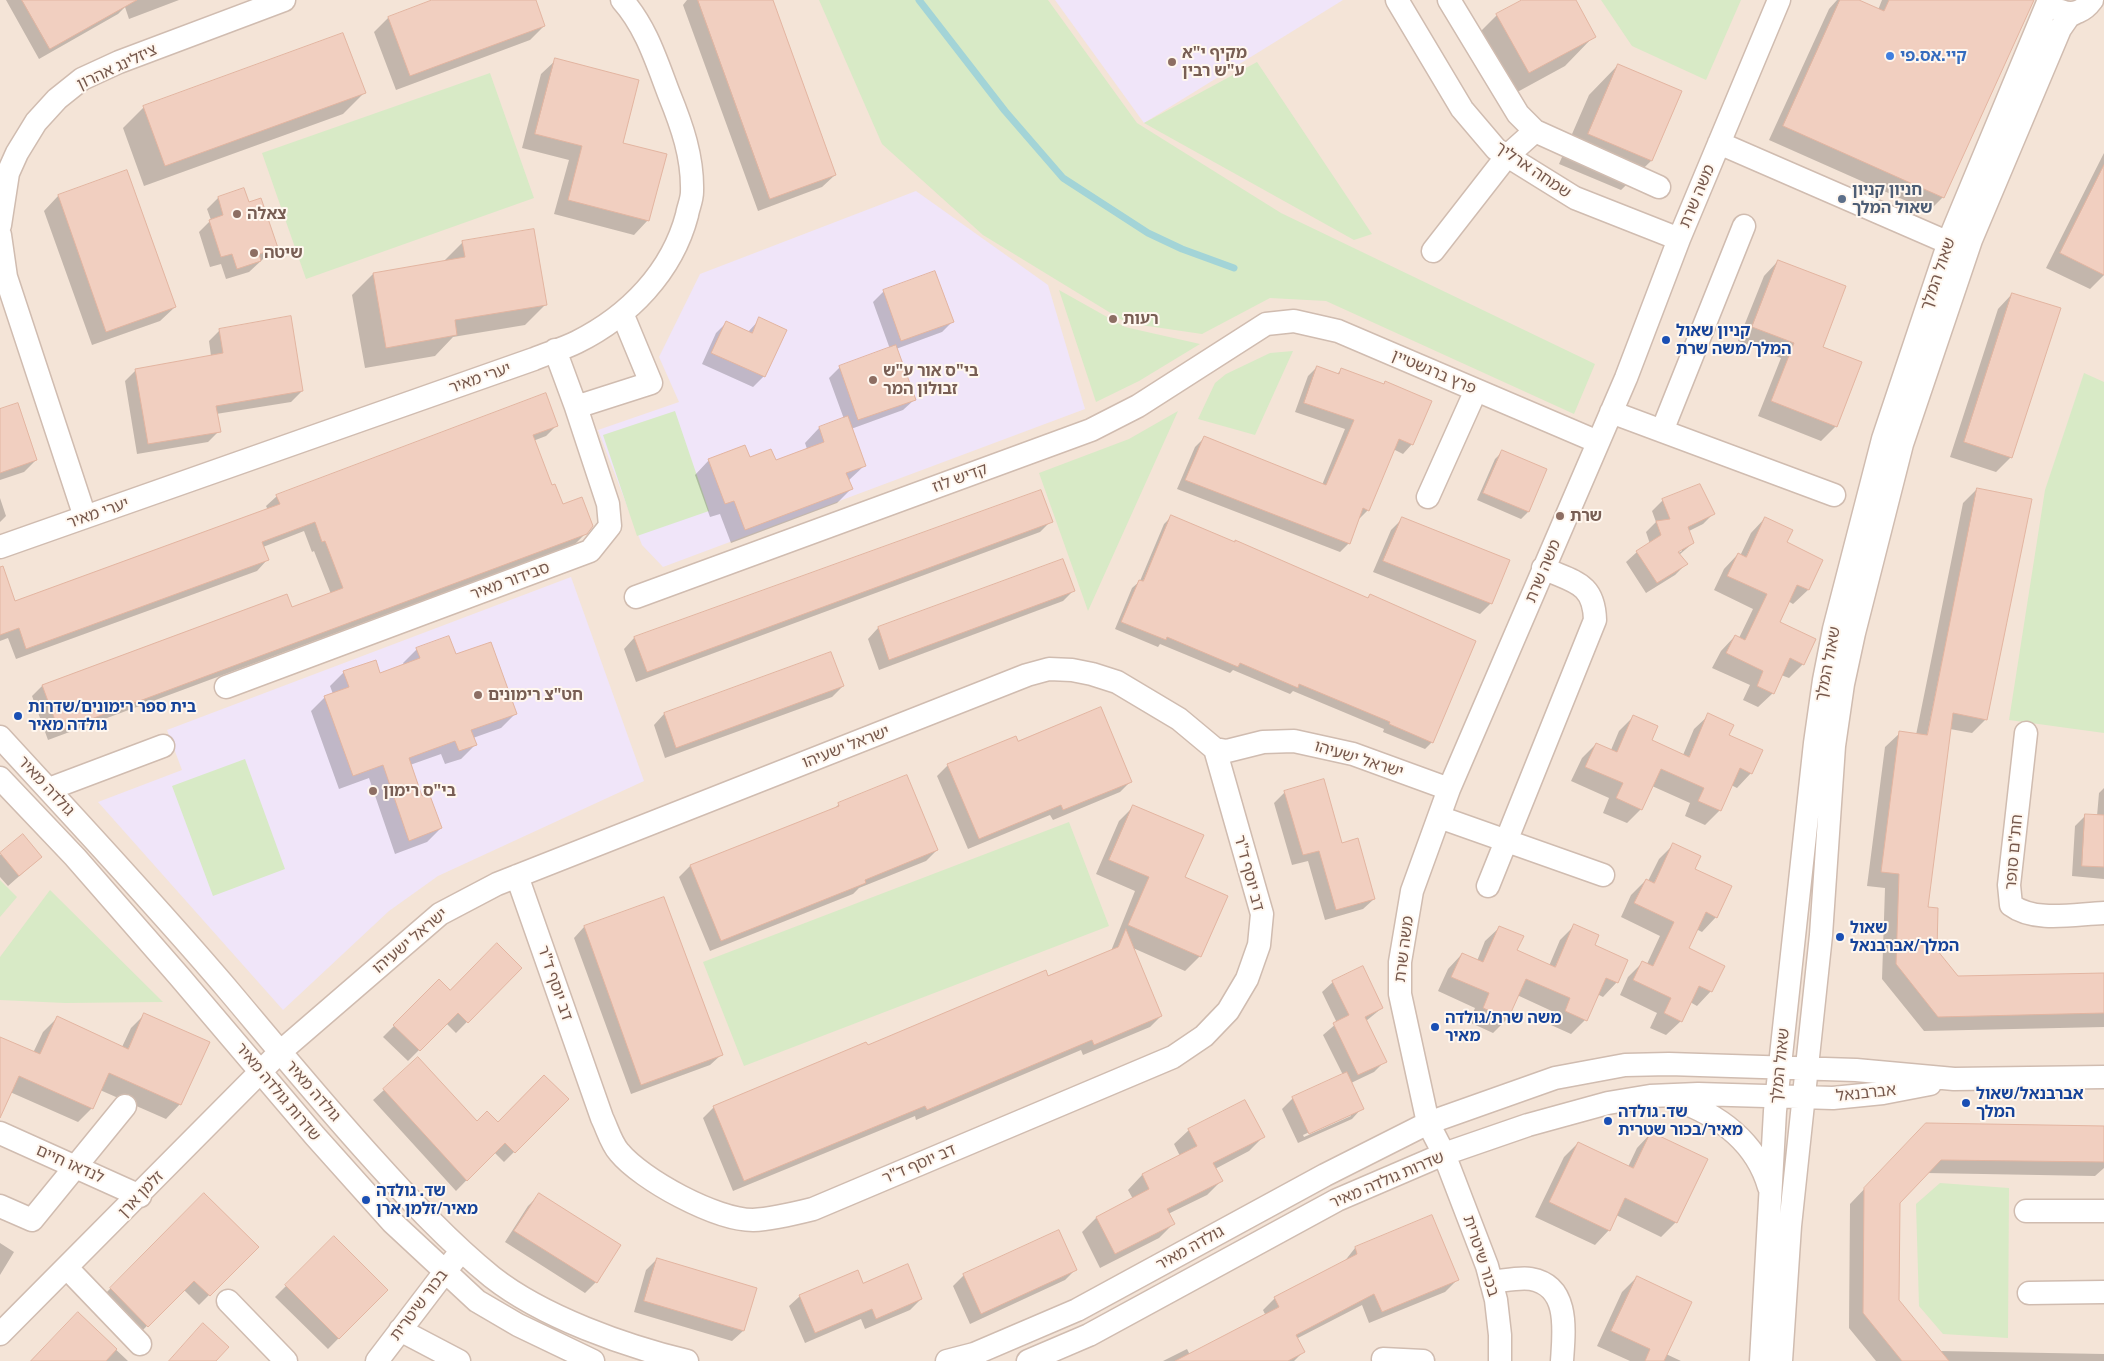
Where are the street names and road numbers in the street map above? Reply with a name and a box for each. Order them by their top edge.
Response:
street label: ציזלינג אהרון [74,40,160,94]
street label: שמחה ארליך [1492,138,1574,202]
street label: משה שרת [1675,162,1719,230]
street label: שאול המלך [1917,235,1959,313]
street label: פרץ ברנשטיין [1389,346,1479,398]
street label: יערי מאיר [446,358,514,398]
street label: קדיש לוז [930,459,990,497]
street label: יערי מאיר [64,493,132,533]
street label: משה שרת [1521,537,1565,605]
street label: סבידור מאיר [468,558,552,604]
street label: שאול המלך [1811,625,1845,703]
street label: ישראל ישעיהו [800,722,892,772]
street label: ישראל ישעיהו [1312,736,1406,782]
street label: גולדה מאיר [14,752,78,820]
street label: חת"ם סופר [2001,813,2027,891]
street label: דב יוסף ד"ר [1230,833,1268,913]
street label: ישראל ישעיהו [369,904,451,978]
street label: משה שרת [1390,915,1418,983]
street label: דב יוסף ד"ר [533,943,577,1023]
street label: שאול המלך [1766,1027,1794,1105]
street label: שדרות גולדה מאיר [231,1039,325,1145]
street label: גולדה מאיר [281,1057,345,1125]
street label: אברבנאל [1835,1080,1897,1106]
street label: דב יוסף ד"ר [879,1140,959,1188]
street label: לנדאו חיים [33,1141,107,1187]
street label: שדרות גולדה מאיר [1327,1147,1447,1213]
street label: זלמן ארן [114,1167,168,1221]
street label: בכור שיטרית [1459,1213,1503,1299]
street label: גולדה מאיר [1153,1222,1227,1274]
street label: בכור שיטרית [386,1266,452,1344]

